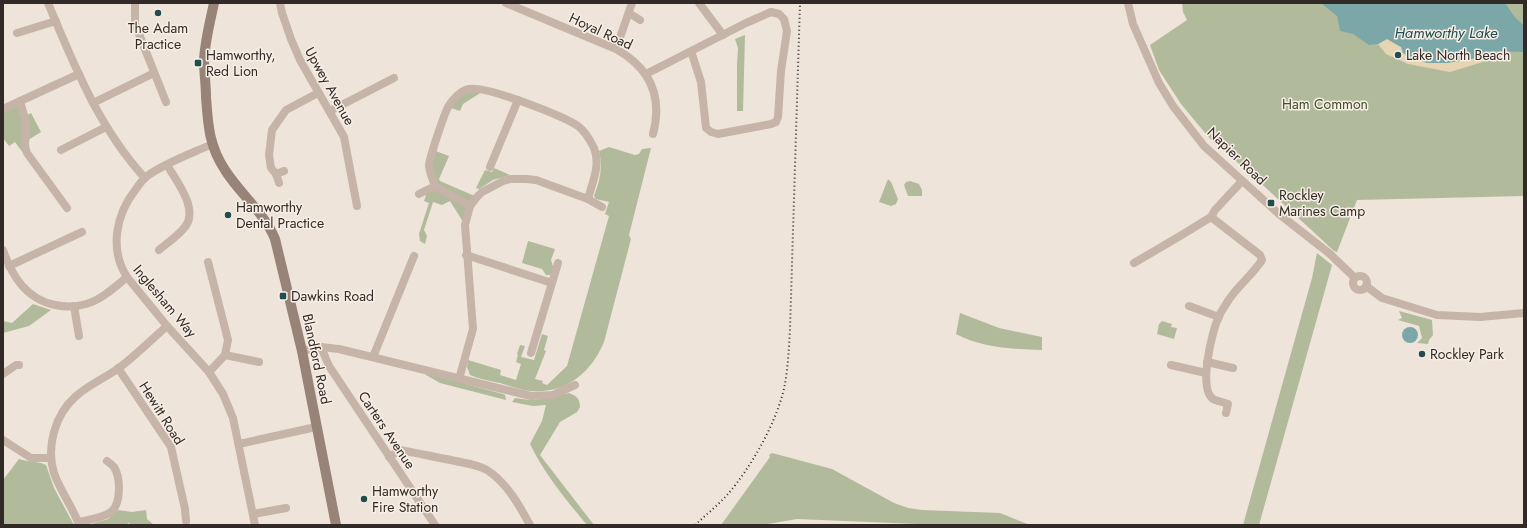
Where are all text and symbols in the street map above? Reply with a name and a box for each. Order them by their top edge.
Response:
marker: The Adam Practice [153,8,163,18]
street label: Hoyal Road [566,8,636,54]
place label: The Adam Practice [128,18,188,54]
water label: Hamworthy Lake [1394,22,1498,44]
street label: Upwey Avenue [300,43,360,129]
place label: Hamworthy, Red Lion [206,45,276,81]
place label: Lake North Beach [1406,45,1510,65]
marker: Lake North Beach [1393,50,1403,60]
marker: Hamworthy, Red Lion [193,58,203,68]
park label: Ham Common [1282,94,1368,114]
street label: Napier Road [1203,123,1271,189]
place label: Rockley Marines Camp [1279,185,1365,221]
place label: Hamworthy Dental Practice [236,197,324,233]
marker: Rockley Marines Camp [1266,198,1276,208]
marker: Hamworthy Dental Practice [223,210,233,220]
street label: Inglesham Way [129,260,202,342]
place label: Dawkins Road [291,286,374,306]
marker: Dawkins Road [278,291,288,301]
street label: Blandford Road [298,312,336,406]
place label: Rockley Park [1430,344,1505,364]
marker: Rockley Park [1417,349,1427,359]
street label: Hewitt Road [135,377,189,449]
street label: Carters Avenue [354,387,420,473]
place label: Hamworthy Fire Station [372,481,439,517]
marker: Hamworthy Fire Station [359,494,369,504]

